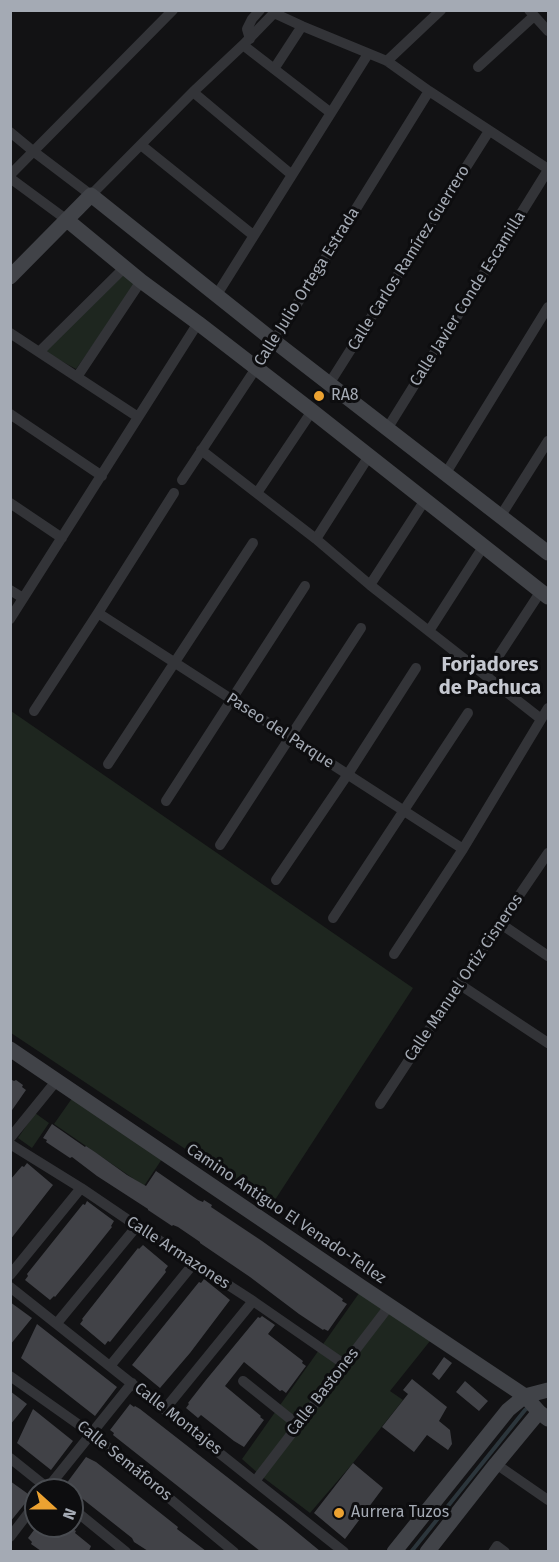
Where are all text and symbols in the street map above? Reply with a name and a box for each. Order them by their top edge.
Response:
street label: Calle Carlos Ramírez Guerrero [344,162,474,354]
street label: Calle Julio Ortega Estrada [250,204,364,370]
street label: Calle Javier Conde Escamilla [406,208,530,390]
place label: RA8 [331,386,359,406]
marker: RA8 [312,389,326,403]
district label: Forjadores de Pachuca [439,653,541,700]
street label: Paseo del Parque [223,689,337,773]
street label: Calle Manuel Ortiz Cisneros [401,891,527,1065]
street label: Camino Antiguo El Venado-Tellez [182,1140,390,1288]
street label: Calle Armazones [123,1213,233,1293]
street label: Calle Bastones [283,1344,363,1440]
street label: Calle Montajes [130,1379,226,1459]
street label: Calle Semáforos [73,1417,175,1505]
north arrow [24,1478,84,1538]
place label: Aurrera Tuzos [351,1503,449,1523]
text: N [59,1506,80,1522]
marker: Aurrera Tuzos [332,1506,346,1520]

